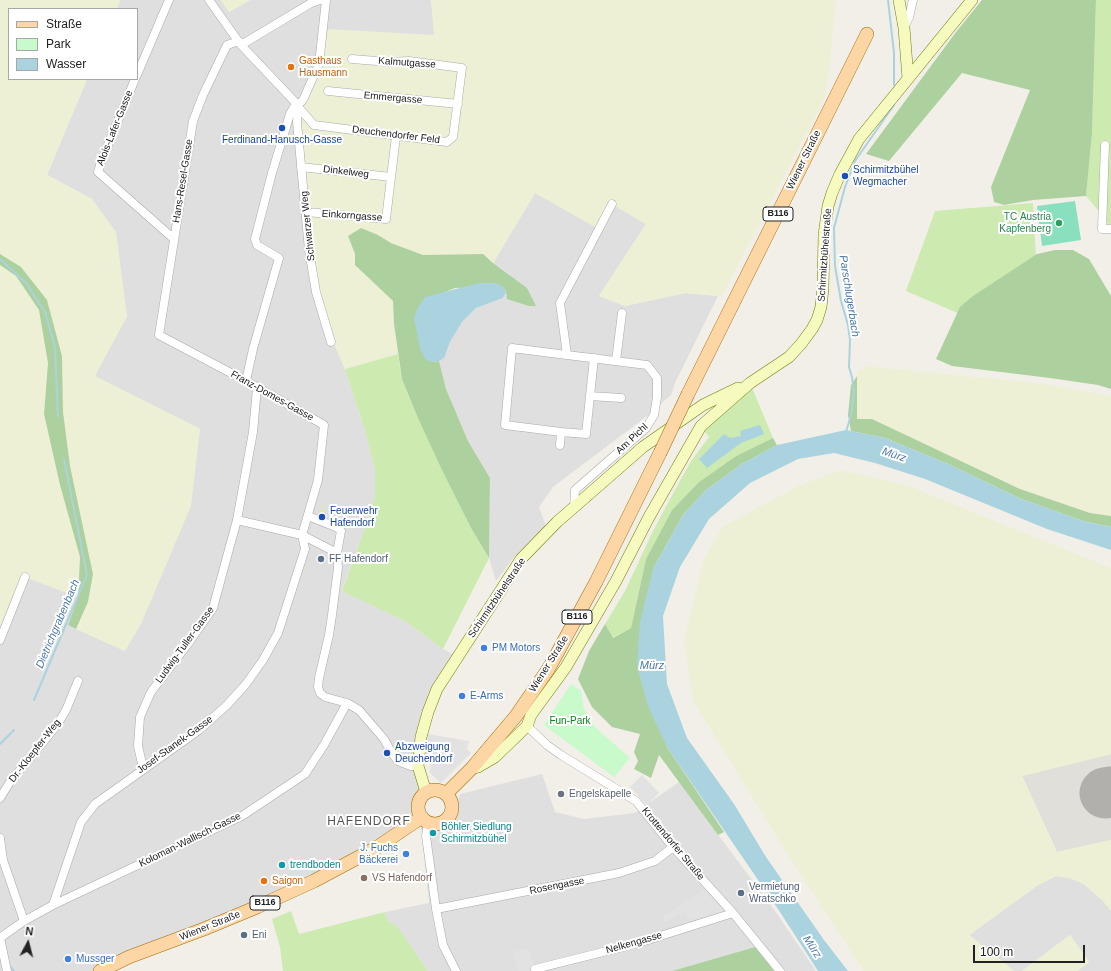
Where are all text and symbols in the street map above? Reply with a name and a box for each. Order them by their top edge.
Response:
legend [8,8,138,80]
text: Straße [46,17,82,31]
text: Park [46,37,71,51]
place label: Gasthaus Hausmann [299,55,347,78]
street label: Kalmutgasse [378,55,436,71]
text: Wasser [46,57,86,71]
marker: Gasthaus Hausmann [286,62,296,72]
street label: Alois-Lafer-Gasse [94,89,136,167]
street label: Emmergasse [363,89,423,107]
marker: Ferdinand-Hanusch-Gasse [277,123,287,133]
street label: Deuchendorfer Feld [351,124,441,146]
street label: Wiener Straße [784,128,824,192]
place label: Ferdinand-Hanusch-Gasse [222,134,342,146]
street label: Hans-Resel-Gasse [170,138,196,224]
street label: Dinkelweg [322,163,370,181]
place label: Schirmitzbühel Wegmacher [853,164,919,188]
marker: Schirmitzbühel Wegmacher [840,171,850,181]
street label: Schwarzer Weg [298,190,318,262]
road number: B116 [763,207,793,221]
street label: Einkorngasse [321,208,383,224]
street label: Schirmitzbühelstraße [816,208,834,302]
place label: TC Austria Kapfenberg [999,211,1051,234]
marker: TC Austria Kapfenberg [1054,218,1064,228]
water label: Parschlugerbach [836,254,862,338]
street label: Franz-Domes-Gasse [229,368,315,424]
street label: Am Pichl [613,421,651,457]
water label: Mürz [880,445,908,465]
place label: Feuerwehr Hafendorf [330,505,378,528]
marker: Feuerwehr Hafendorf [317,512,327,522]
place label: FF Hafendorf [329,553,388,565]
marker: FF Hafendorf [316,554,326,564]
street label: Schirmitzbühelstraße [466,556,528,640]
water label: Dietrichgrabenbach [33,578,83,670]
street label: Ludwig-Tuller-Gasse [153,604,217,686]
road number: B116 [562,610,592,624]
street label: Wiener Straße [527,633,571,695]
place label: PM Motors [492,642,540,654]
marker: PM Motors [479,643,489,653]
water label: Mürz [640,659,664,673]
place label: E-Arms [470,690,503,702]
marker: E-Arms [457,691,467,701]
street label: Josef-Stanek-Gasse [135,714,215,776]
park label: Fun-Park [549,715,591,727]
street label: Dr.-Kloepfer-Weg [7,717,63,785]
place label: Abzweigung Deuchendorf [395,741,452,764]
marker: Abzweigung Deuchendorf [382,748,392,758]
place label: Engelskapelle [569,788,631,800]
marker: Engelskapelle [556,789,566,799]
street label: Krottendorfer Straße [639,805,707,883]
street label: Koloman-Wallisch-Gasse [137,810,243,870]
district label: HAFENDORF [327,815,411,829]
place label: Böhler Siedlung Schirmitzbühel [441,821,512,844]
marker: Böhler Siedlung Schirmitzbühel [428,828,438,838]
place label: J. Fuchs Bäckerei [359,842,398,866]
marker: J. Fuchs Bäckerei [401,849,411,859]
place label: trendboden [290,859,341,871]
marker: trendboden [277,860,287,870]
place label: VS Hafendorf [372,872,432,884]
marker: VS Hafendorf [359,873,369,883]
place label: Saigon [272,875,303,887]
street label: Rosengasse [529,875,585,897]
marker: Saigon [259,876,269,886]
place label: Vermietung Wratschko [749,881,800,904]
marker: Vermietung Wratschko [736,888,746,898]
road number: B116 [250,896,280,910]
street label: Wiener Straße [178,908,242,944]
north arrow [8,923,48,963]
text: N [25,925,34,938]
place label: Eni [252,929,266,941]
street label: Nelkengasse [605,929,663,957]
marker: Eni [239,930,249,940]
water label: Mürz [800,933,824,961]
scale bar [975,937,1087,963]
text: 100 m [980,945,1013,959]
place label: Mussger [76,953,114,965]
marker: Mussger [63,954,73,964]

